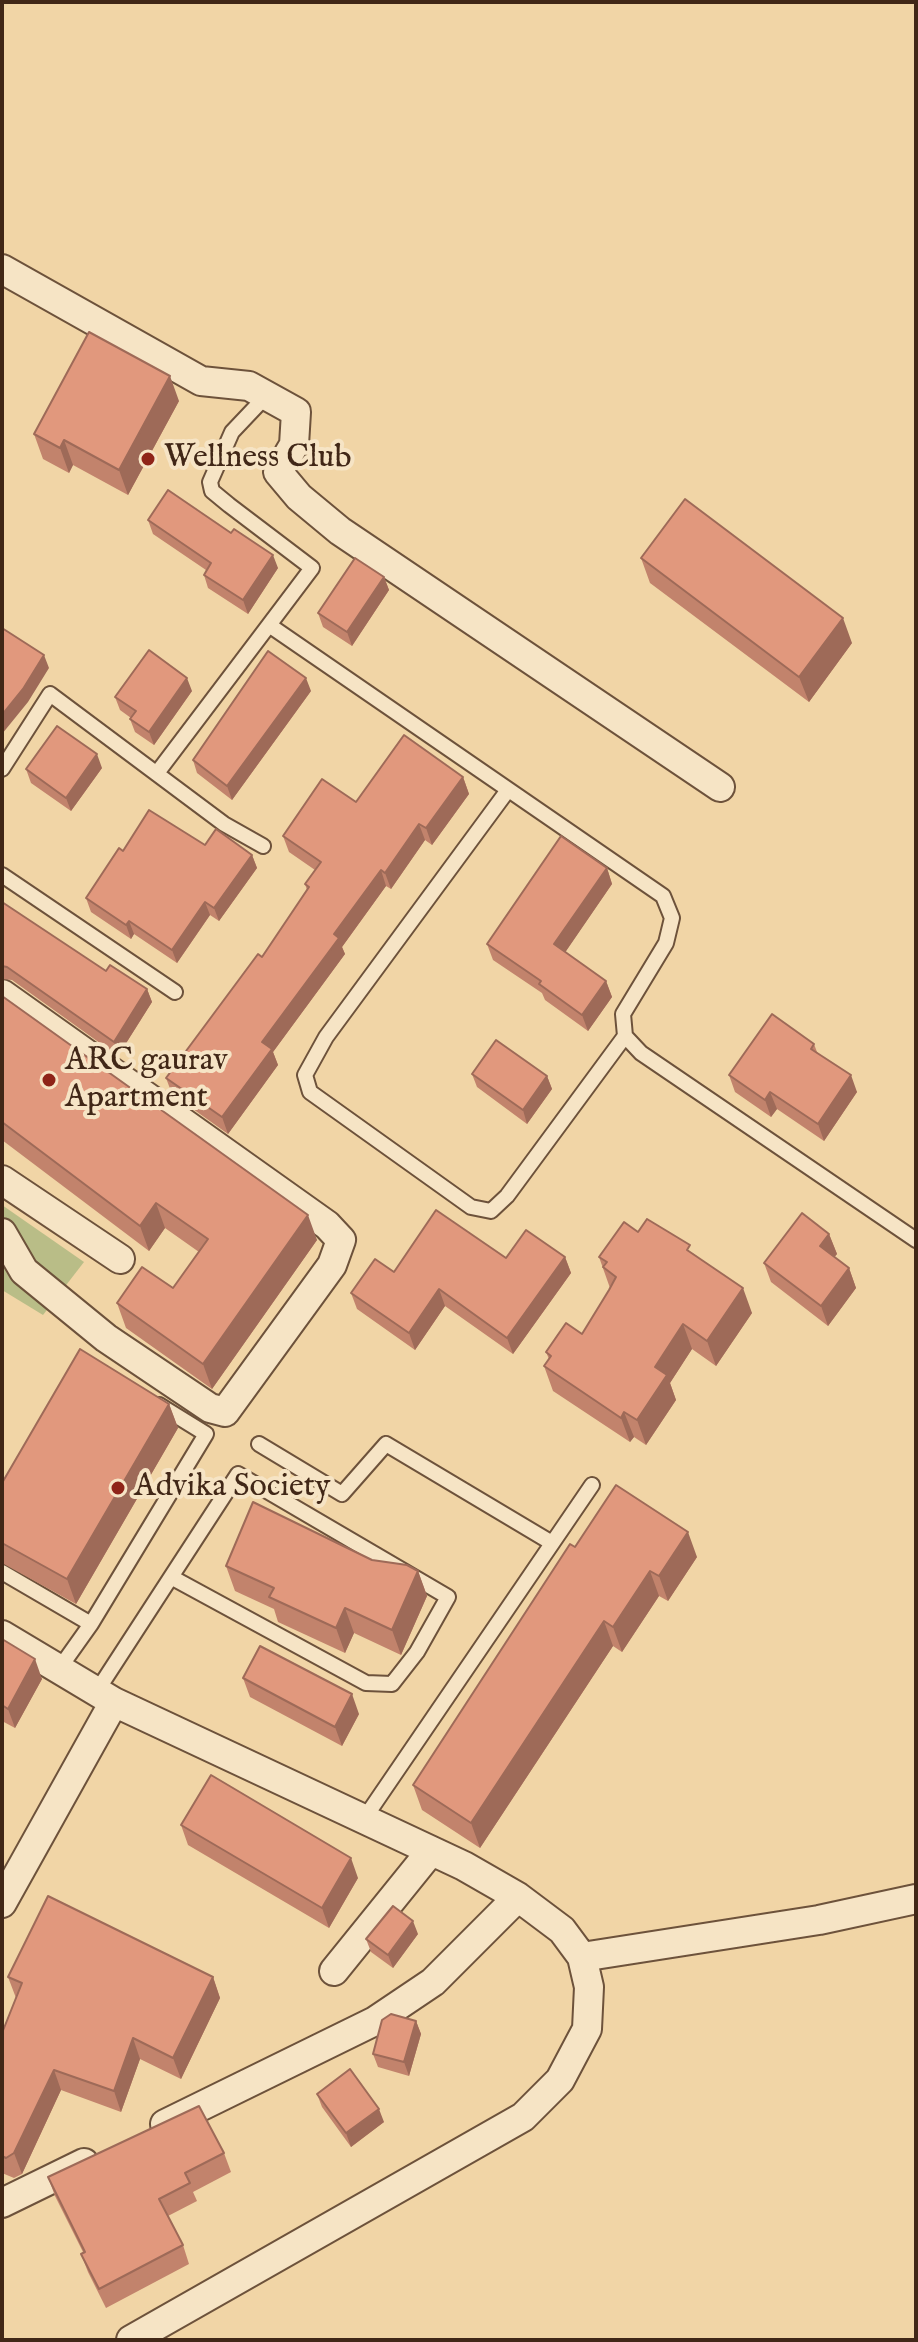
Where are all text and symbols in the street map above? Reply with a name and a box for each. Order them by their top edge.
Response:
place label: Wellness Club [164,440,352,478]
marker: Wellness Club [139,450,157,468]
place label: ARC gaurav Apartment [65,1043,227,1118]
marker: ARC gaurav Apartment [40,1071,58,1089]
place label: Advika Society [134,1469,330,1507]
marker: Advika Society [109,1479,127,1497]

